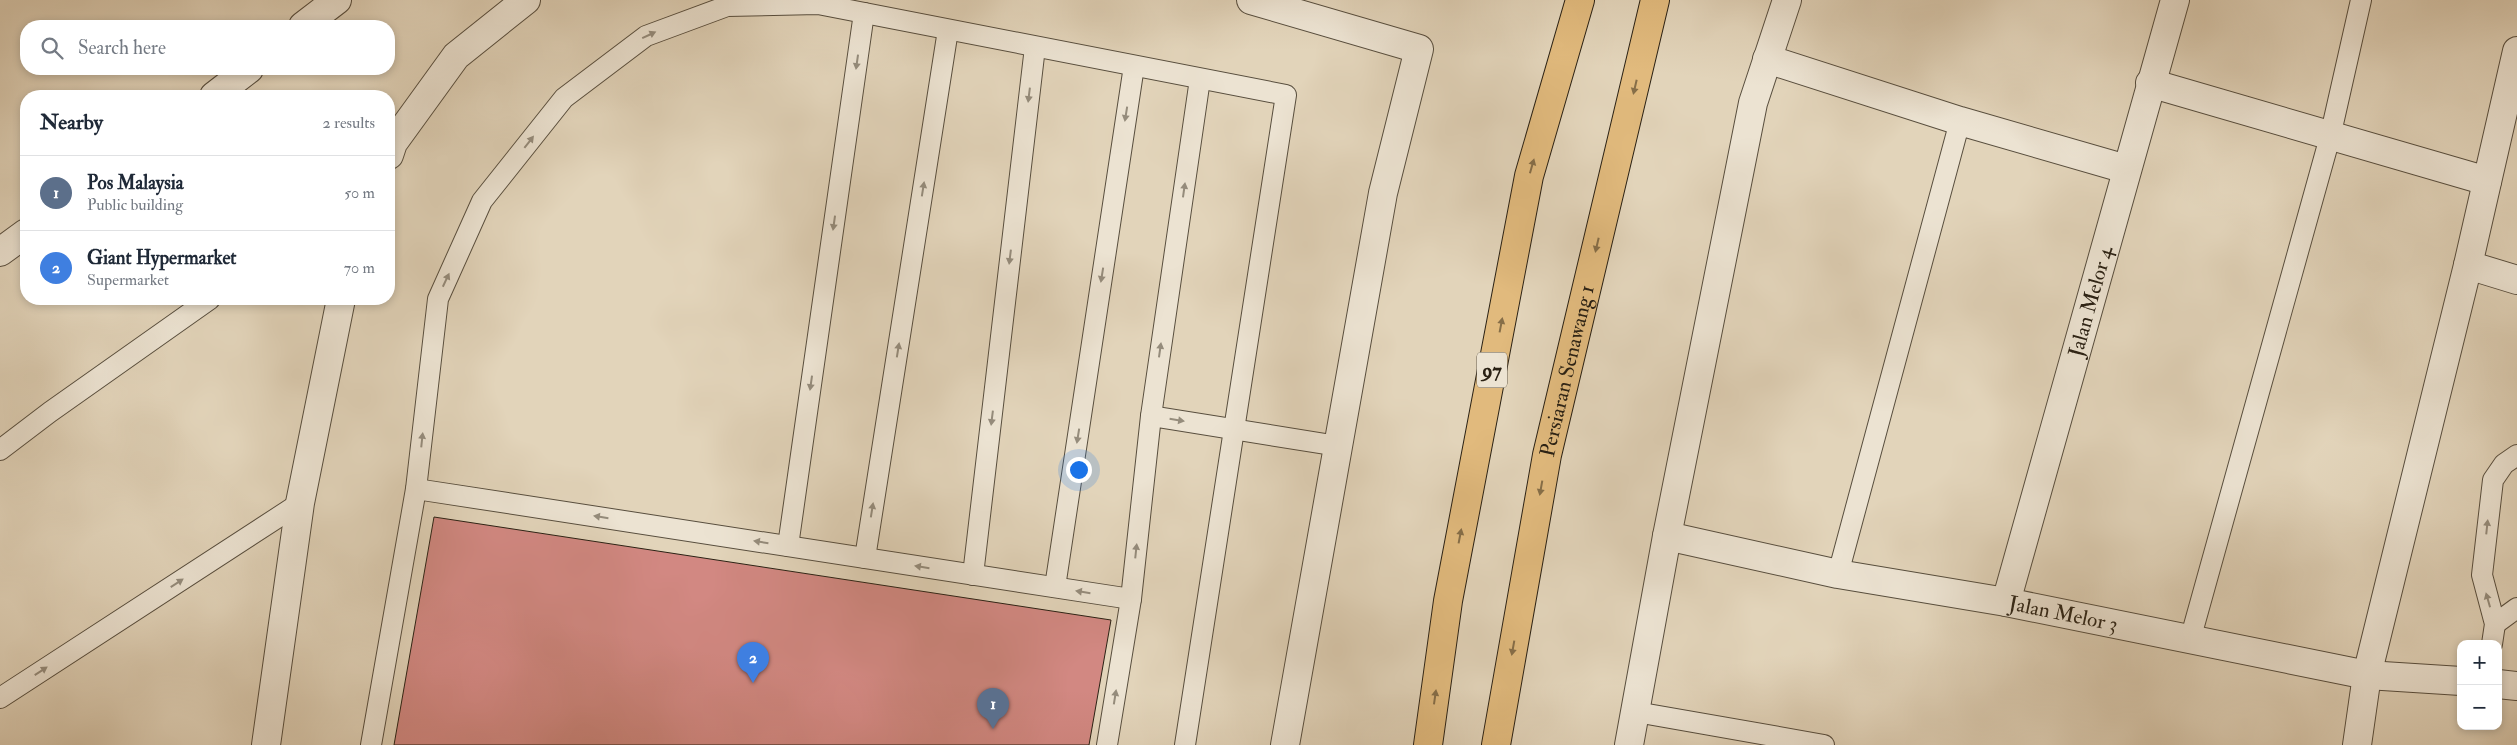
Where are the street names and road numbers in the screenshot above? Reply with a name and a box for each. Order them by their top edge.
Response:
street label: Jalan Melor 4 [2062,242,2119,361]
street label: Persiaran Senawang 1 [1534,282,1600,459]
road number: 97 [1477,352,1507,388]
street label: Jalan Melor 3 [2006,589,2120,638]

